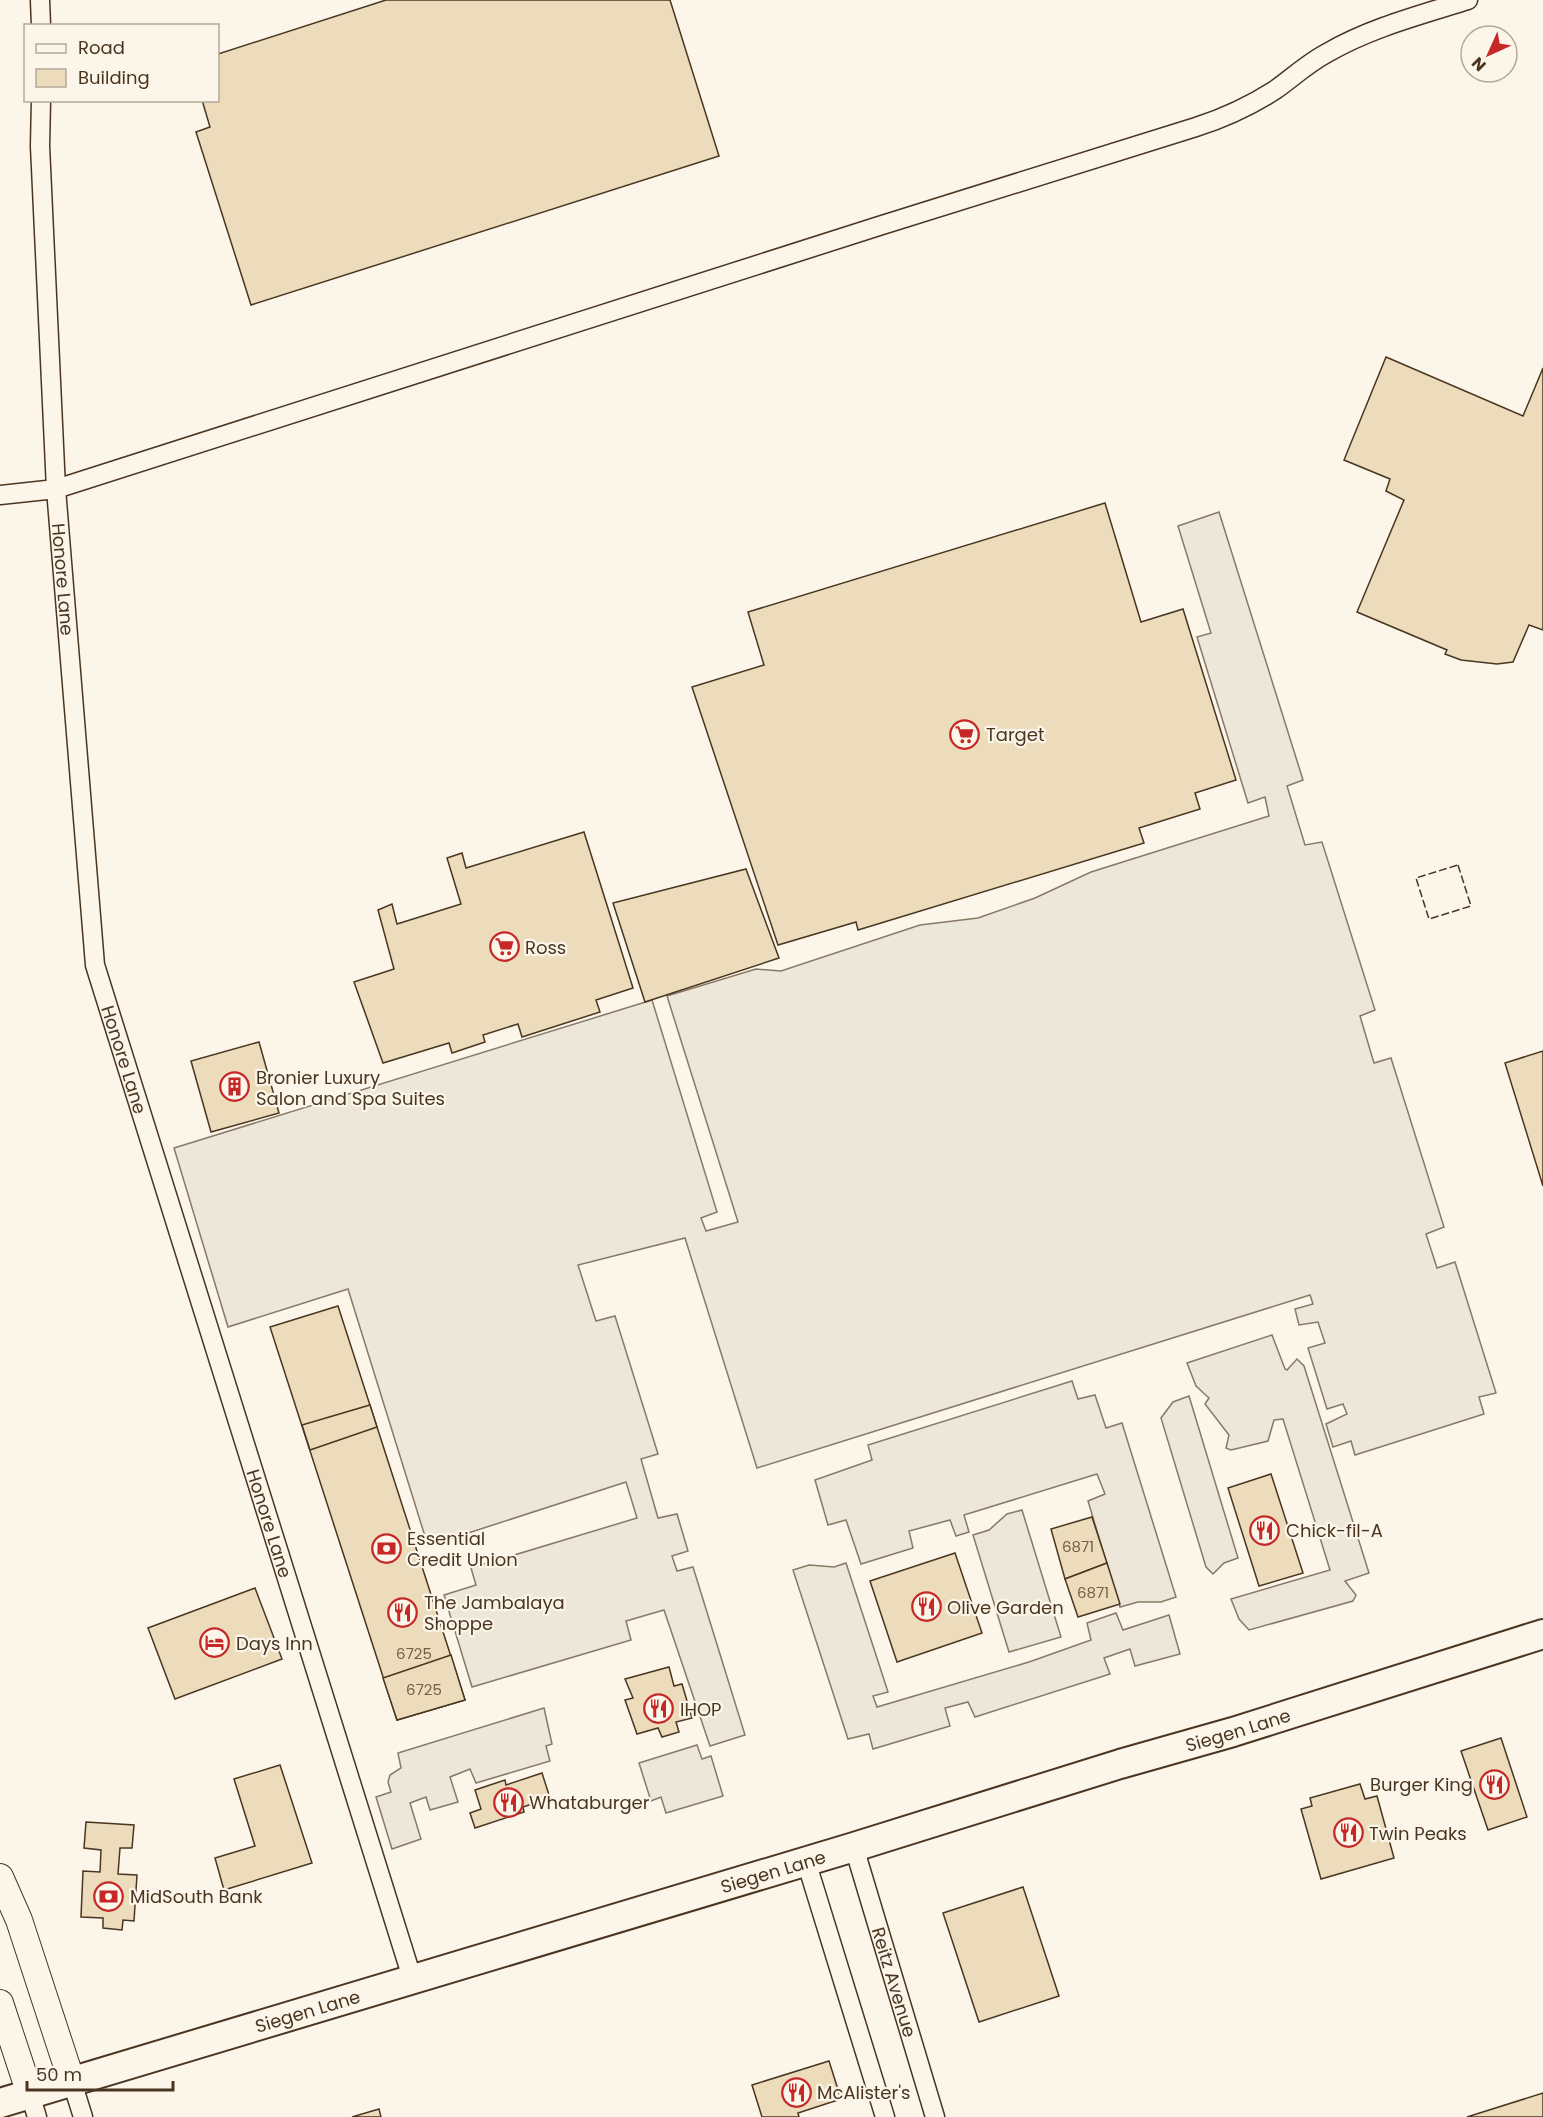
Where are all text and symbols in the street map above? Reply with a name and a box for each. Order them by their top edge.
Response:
legend [24,24,219,102]
north arrow [1459,24,1519,84]
text: Road [78,35,125,60]
text: N [1466,52,1491,77]
text: Building [78,65,150,90]
street label: Honore Lane [46,522,80,636]
supermarket icon: Target [949,718,981,750]
place label: Target [986,722,1045,747]
supermarket icon: Ross [488,931,520,963]
place label: Ross [525,935,566,960]
street label: Honore Lane [96,1002,153,1117]
place label: Bronier Luxury Salon and Spa Suites [256,1065,445,1111]
building icon: Bronier Luxury Salon and Spa Suites [219,1071,251,1103]
street label: Honore Lane [241,1466,298,1581]
restaurant icon: Chick-fil-A [1249,1514,1281,1546]
place label: Chick-fil-A [1286,1518,1383,1543]
place label: Essential Credit Union [407,1526,518,1572]
bank icon: Essential Credit Union [370,1532,402,1564]
house number: 6871 [1062,1536,1094,1557]
house number: 6871 [1077,1582,1109,1603]
place label: The Jambalaya Shoppe [424,1590,565,1636]
restaurant icon: Olive Garden [910,1591,942,1623]
place label: Olive Garden [947,1595,1064,1620]
restaurant icon: The Jambalaya Shoppe [387,1596,419,1628]
hotel icon: Days Inn [199,1627,231,1659]
place label: Days Inn [236,1631,313,1656]
house number: 6725 [396,1643,432,1664]
house number: 6725 [406,1679,442,1700]
restaurant icon: IHOP [643,1693,675,1725]
place label: IHOP [680,1697,721,1722]
street label: Siegen Lane [1183,1702,1294,1757]
restaurant icon: Burger King [1478,1768,1510,1800]
place label: Burger King [1370,1772,1473,1797]
restaurant icon: Whataburger [492,1786,524,1818]
place label: Whataburger [529,1790,650,1815]
restaurant icon: Twin Peaks [1332,1817,1364,1849]
place label: Twin Peaks [1369,1821,1467,1846]
street label: Siegen Lane [717,1844,829,1899]
bank icon: MidSouth Bank [93,1880,125,1912]
place label: MidSouth Bank [130,1884,263,1909]
street label: Reitz Avenue [866,1924,923,2040]
street label: Siegen Lane [252,1983,363,2038]
scale bar [27,2054,172,2092]
text: 50 m [36,2062,82,2087]
restaurant icon: McAlister's [780,2076,812,2108]
place label: McAlister's [817,2080,911,2105]

